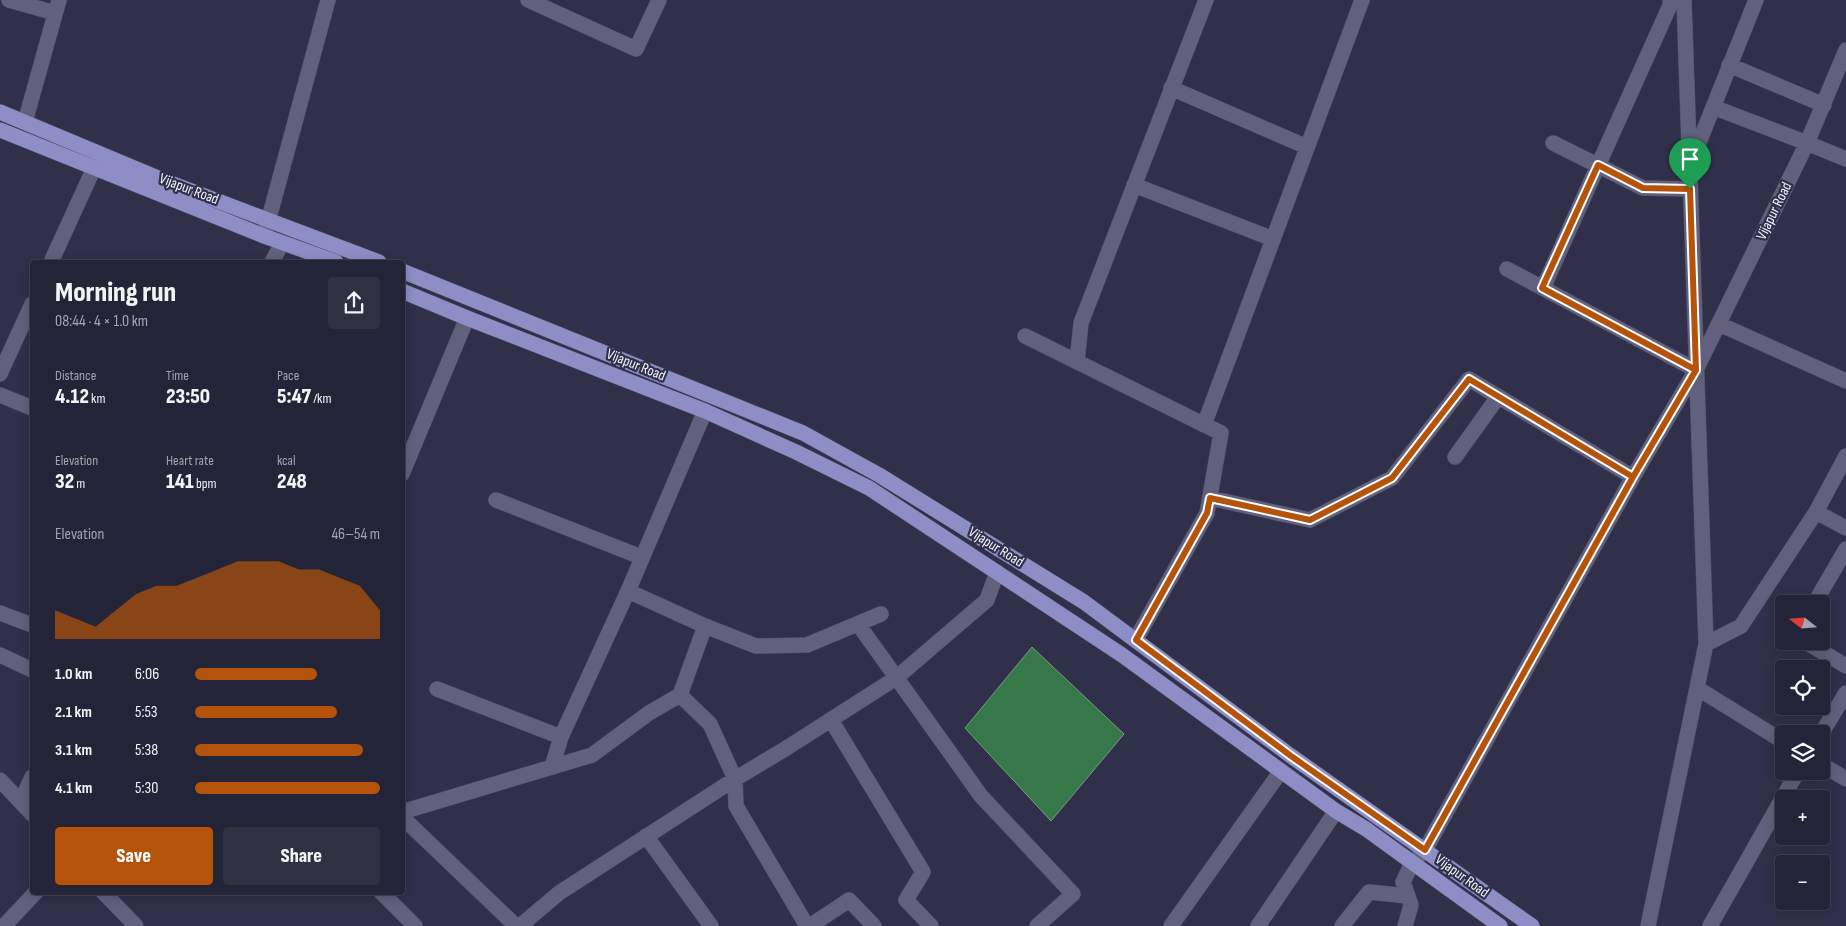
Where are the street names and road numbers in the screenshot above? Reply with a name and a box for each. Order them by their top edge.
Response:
street label: Vijapur Road [157,169,221,209]
street label: Vijapur Road [1752,179,1796,243]
street label: Vijapur Road [604,345,668,385]
street label: Vijapur Road [965,522,1027,572]
street label: Vijapur Road [1431,850,1493,902]

